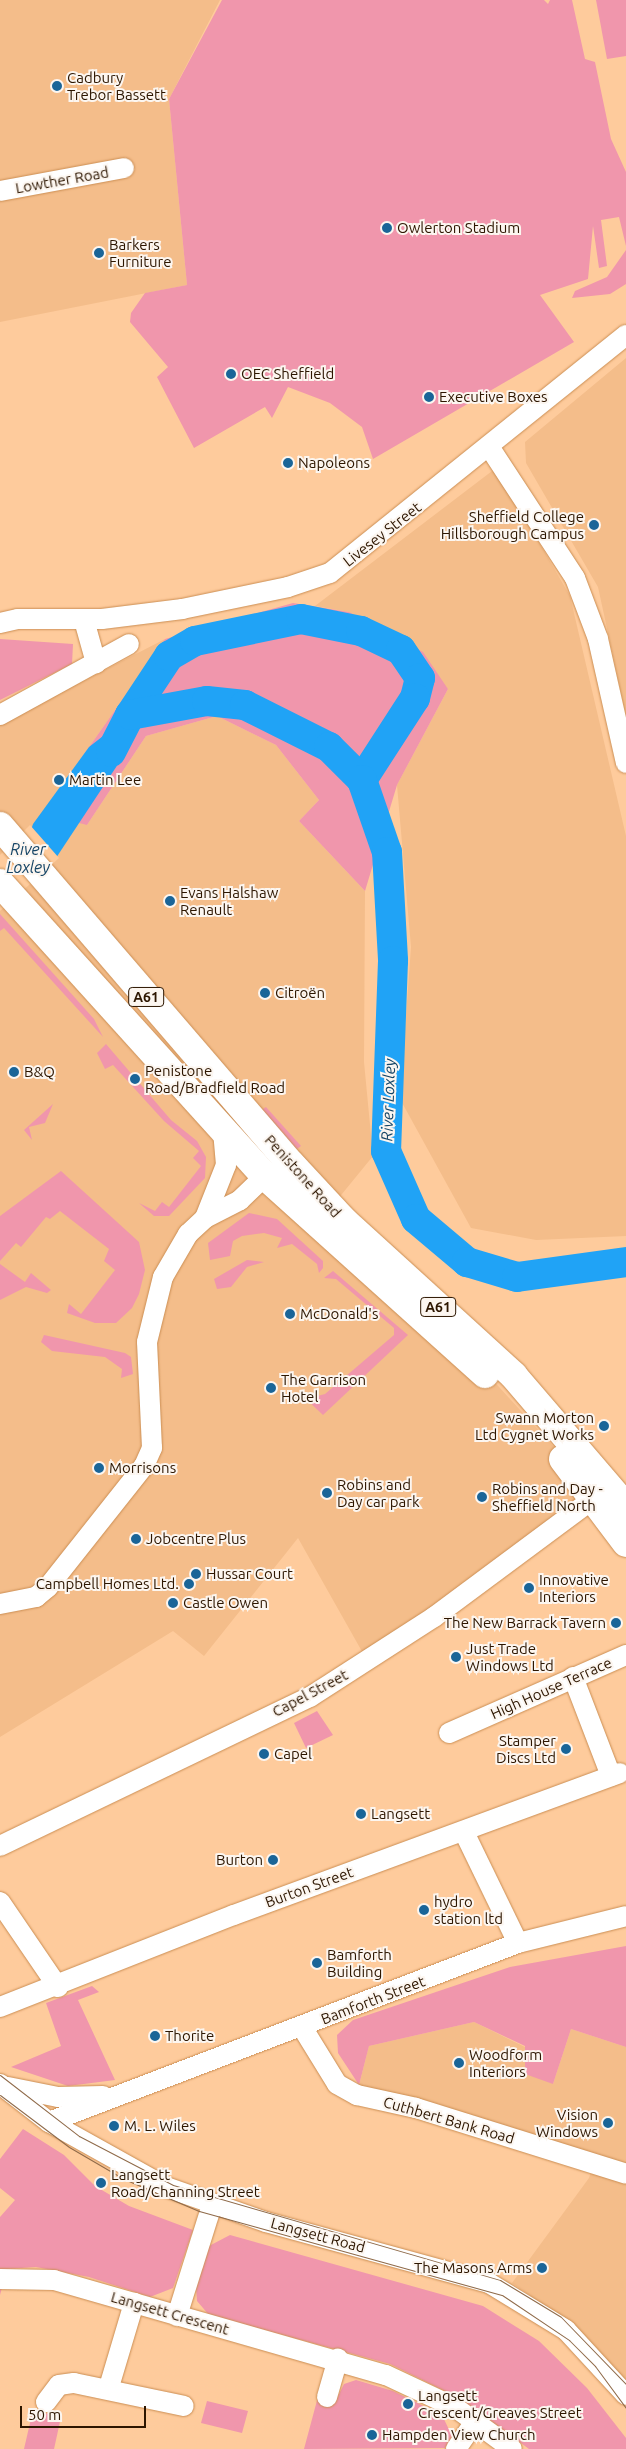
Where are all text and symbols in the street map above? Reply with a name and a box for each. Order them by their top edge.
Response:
place label: Cadbury Trebor Bassett [67,68,166,103]
marker: Cadbury Trebor Bassett [51,80,63,92]
street label: Lowther Road [14,163,110,197]
place label: Owlerton Stadium [397,219,520,237]
marker: Owlerton Stadium [381,222,393,234]
place label: Barkers Furniture [109,235,172,270]
marker: Barkers Furniture [93,247,105,259]
place label: OEC Sheffield [241,365,334,383]
marker: OEC Sheffield [225,368,237,380]
place label: Executive Boxes [439,388,548,406]
marker: Executive Boxes [423,391,435,403]
place label: Napoleons [298,454,370,472]
marker: Napoleons [282,457,294,469]
street label: Livesey Street [339,498,425,570]
place label: Sheffield College Hillsborough Campus [441,507,584,542]
marker: Sheffield College Hillsborough Campus [588,519,600,531]
place label: Martin Lee [69,771,141,789]
marker: Martin Lee [53,774,65,786]
water label: River Loxley [6,839,50,877]
place label: Evans Halshaw Renault [180,883,278,918]
marker: Evans Halshaw Renault [164,895,176,907]
place label: Citroën [275,984,325,1002]
road number: A61 [127,986,165,1009]
marker: Citroën [259,987,271,999]
water label: River Loxley [377,1058,399,1142]
place label: Penistone Road/Bradfield Road [145,1061,285,1096]
place label: B&Q [24,1063,55,1081]
marker: B&Q [8,1066,20,1078]
marker: Penistone Road/Bradfield Road [129,1073,141,1085]
street label: Penistone Road [261,1131,345,1221]
road number: A61 [419,1295,457,1318]
place label: McDonald's [300,1305,378,1323]
marker: McDonald's [284,1308,296,1320]
place label: The Garrison Hotel [281,1370,366,1405]
marker: The Garrison Hotel [265,1382,277,1394]
place label: Swann Morton Ltd Cygnet Works [475,1408,594,1443]
marker: Swann Morton Ltd Cygnet Works [598,1420,610,1432]
place label: Morrisons [109,1459,176,1477]
marker: Morrisons [93,1462,105,1474]
place label: Robins and Day car park [337,1475,419,1510]
place label: Robins and Day - Sheffield North [492,1479,603,1514]
marker: Robins and Day car park [321,1487,333,1499]
marker: Robins and Day - Sheffield North [476,1491,488,1503]
place label: Jobcentre Plus [146,1530,246,1548]
marker: Jobcentre Plus [130,1533,142,1545]
place label: Hussar Court [206,1565,293,1583]
marker: Hussar Court [190,1568,202,1580]
place label: Innovative Interiors [539,1570,609,1605]
place label: Campbell Homes Ltd. [36,1575,179,1593]
marker: Campbell Homes Ltd. [183,1578,195,1590]
marker: Innovative Interiors [523,1582,535,1594]
place label: Castle Owen [183,1594,268,1612]
marker: Castle Owen [167,1597,179,1609]
place label: The New Barrack Tavern [444,1614,606,1632]
marker: The New Barrack Tavern [610,1617,622,1629]
place label: Just Trade Windows Ltd [466,1639,554,1674]
marker: Just Trade Windows Ltd [450,1651,462,1663]
street label: High House Terrace [488,1653,614,1723]
street label: Capel Street [269,1666,351,1720]
place label: Stamper Discs Ltd [496,1731,556,1766]
marker: Stamper Discs Ltd [560,1743,572,1755]
place label: Capel [274,1745,312,1763]
marker: Capel [258,1748,270,1760]
place label: Langsett [371,1805,430,1823]
marker: Langsett [355,1808,367,1820]
place label: Burton [216,1851,263,1869]
marker: Burton [267,1854,279,1866]
street label: Burton Street [263,1863,355,1911]
place label: hydro station ltd [434,1892,503,1927]
marker: hydro station ltd [418,1904,430,1916]
place label: Bamforth Building [327,1945,392,1980]
marker: Bamforth Building [311,1957,323,1969]
street label: Bamforth Street [318,1972,428,2028]
place label: Thorite [165,2027,214,2045]
marker: Thorite [149,2030,161,2042]
place label: Woodform Interiors [469,2045,542,2080]
marker: Woodform Interiors [453,2057,465,2069]
street label: Cuthbert Bank Road [381,2093,517,2147]
place label: Vision Windows [536,2105,598,2140]
place label: M. L. Wiles [124,2117,196,2135]
marker: Vision Windows [602,2117,614,2129]
marker: M. L. Wiles [108,2120,120,2132]
place label: Langsett Road/Channing Street [111,2165,260,2200]
marker: Langsett Road/Channing Street [95,2177,107,2189]
street label: Langsett Road [269,2214,367,2256]
place label: The Masons Arms [414,2259,532,2277]
marker: The Masons Arms [536,2262,548,2274]
street label: Langsett Crescent [109,2288,231,2338]
place label: Langsett Crescent/Greaves Street [418,2386,582,2421]
scale bar [22,2396,149,2428]
marker: Langsett Crescent/Greaves Street [402,2398,414,2410]
text: 50 m [28,2406,61,2423]
place label: Hampden View Church [382,2426,535,2444]
marker: Hampden View Church [366,2429,378,2441]

